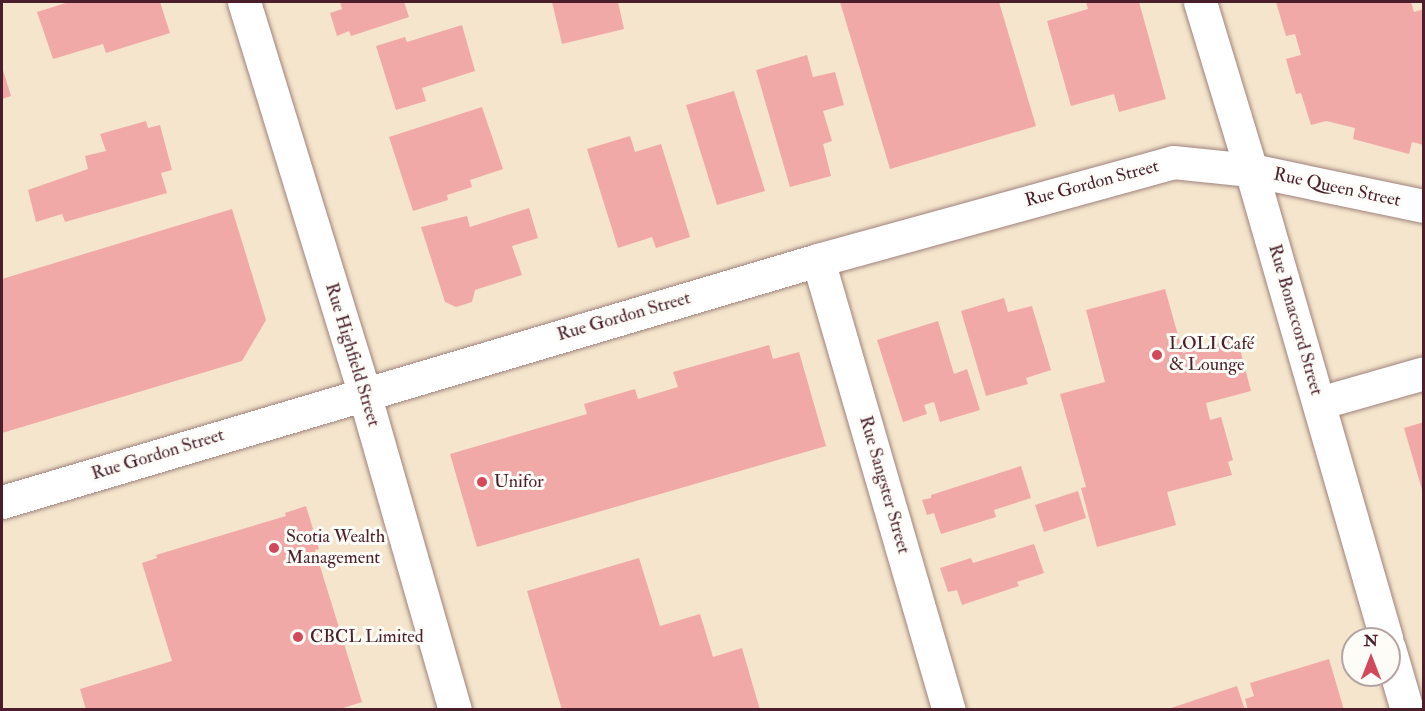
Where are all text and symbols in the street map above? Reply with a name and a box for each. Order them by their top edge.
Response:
street label: Rue Gordon Street [1023,156,1161,212]
street label: Rue Queen Street [1272,164,1402,212]
street label: Rue Bonaccord Street [1263,242,1327,398]
street label: Rue Highfield Street [320,281,384,429]
street label: Rue Gordon Street [555,288,693,346]
place label: LOLI Café & Lounge [1169,334,1254,376]
marker: LOLI Café & Lounge [1150,348,1164,362]
street label: Rue Sangster Street [854,414,914,556]
street label: Rue Gordon Street [89,425,227,485]
place label: Unifor [494,471,544,493]
marker: Unifor [475,475,489,489]
place label: Scotia Wealth Management [286,527,385,570]
marker: Scotia Wealth Management [267,541,281,555]
place label: CBCL Limited [310,626,424,648]
north arrow [1341,627,1401,687]
marker: CBCL Limited [291,630,305,644]
text: N [1364,631,1378,651]

